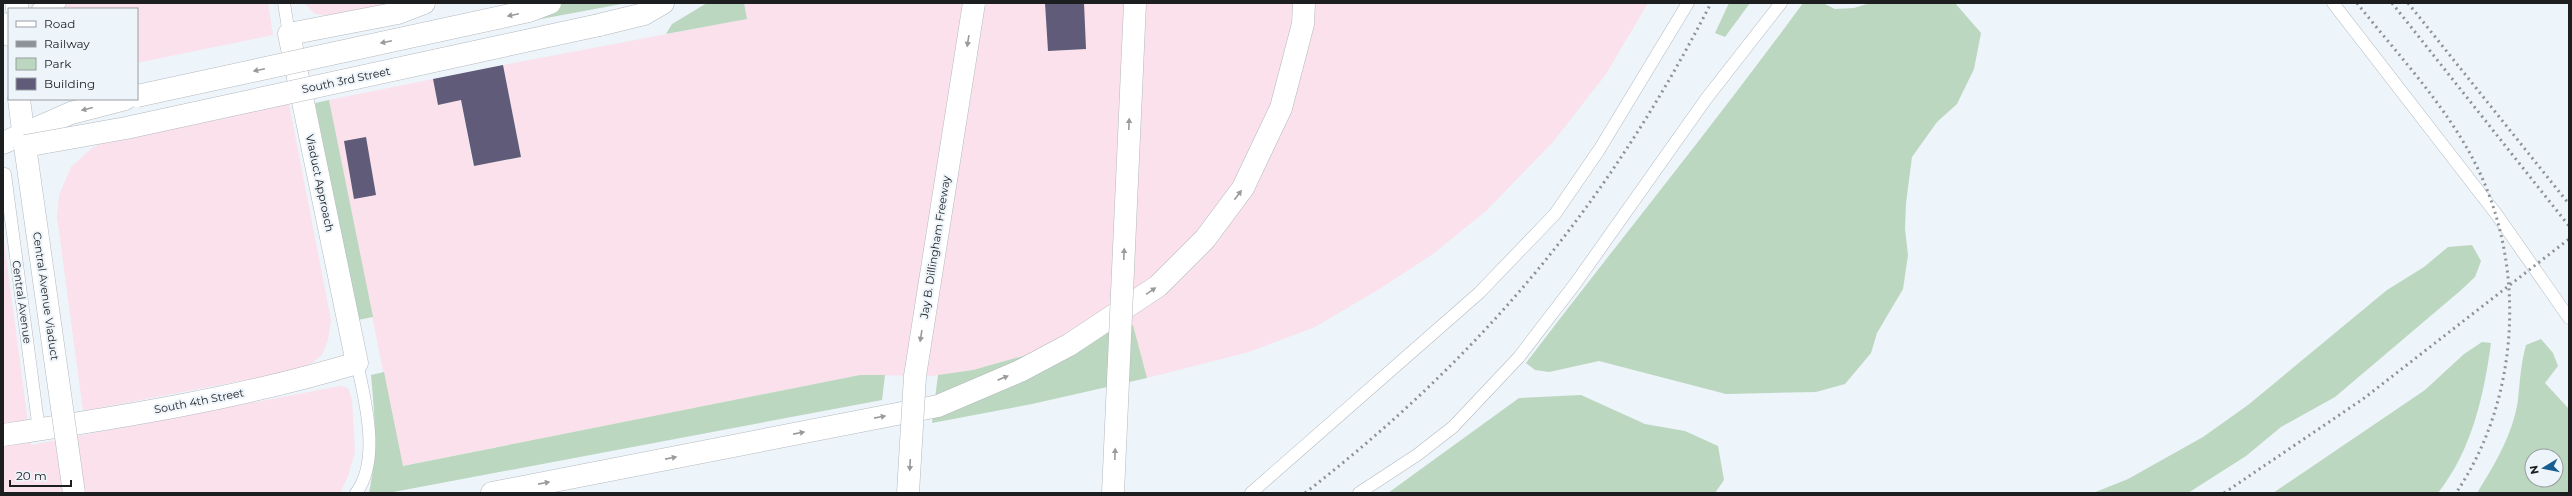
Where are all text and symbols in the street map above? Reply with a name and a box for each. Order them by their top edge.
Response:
legend [8,8,138,100]
one-way arrow [507,12,520,18]
text: Road [44,16,75,31]
one-way arrow [965,35,971,48]
text: Railway [44,36,90,51]
one-way arrow [380,40,392,46]
text: Park [44,56,72,71]
street label: South 3rd Street [301,64,392,96]
one-way arrow [253,67,265,73]
text: Building [44,76,95,91]
one-way arrow [81,106,93,112]
one-way arrow [1126,118,1133,130]
street label: Viaduct Approach [303,133,337,233]
street label: Jay B. Dillingham Freeway [917,175,953,320]
one-way arrow [1234,190,1242,201]
street label: Central Avenue Viaduct [30,231,62,362]
one-way arrow [1120,248,1127,260]
street label: Central Avenue [9,259,35,345]
one-way arrow [1145,287,1156,295]
one-way arrow [918,330,924,342]
one-way arrow [997,375,1009,381]
street label: South 4th Street [153,385,246,417]
one-way arrow [873,414,886,420]
one-way arrow [793,429,805,435]
one-way arrow [1112,447,1118,460]
north arrow [2524,448,2564,488]
one-way arrow [665,454,677,460]
one-way arrow [906,459,913,471]
scale bar [10,462,71,488]
text: N [2526,464,2542,475]
text: 20 m [16,468,47,483]
one-way arrow [537,479,550,485]

